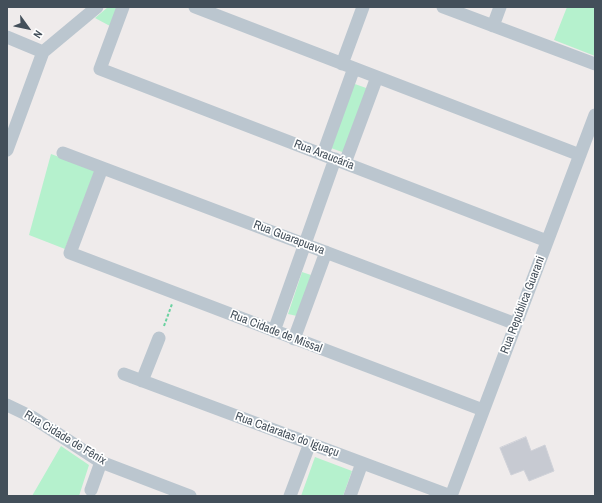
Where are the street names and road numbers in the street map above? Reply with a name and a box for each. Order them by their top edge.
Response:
street label: Rua Araucária [292,137,356,173]
street label: Rua Guarapuava [251,218,327,258]
street label: Rua República Guarani [498,254,548,356]
street label: Rua Cidade de Missal [228,308,324,356]
street label: Rua Cidade de Fênix [21,408,109,468]
street label: Rua Cataratas do Iguaçu [233,410,341,460]

